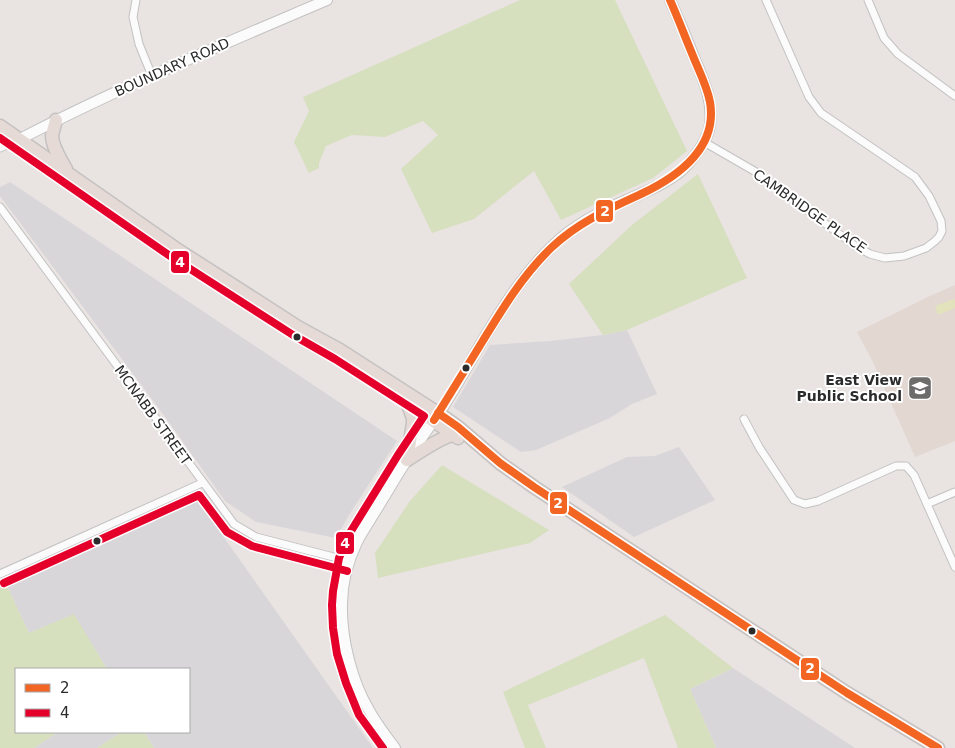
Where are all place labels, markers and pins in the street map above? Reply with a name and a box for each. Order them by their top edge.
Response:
unlabelled marker [292,332,302,342]
unlabelled marker [461,363,471,373]
place label: East View Public School [797,372,902,404]
school or university icon: East View Public School [907,375,933,401]
unlabelled marker [92,536,102,546]
unlabelled marker [747,626,757,636]

